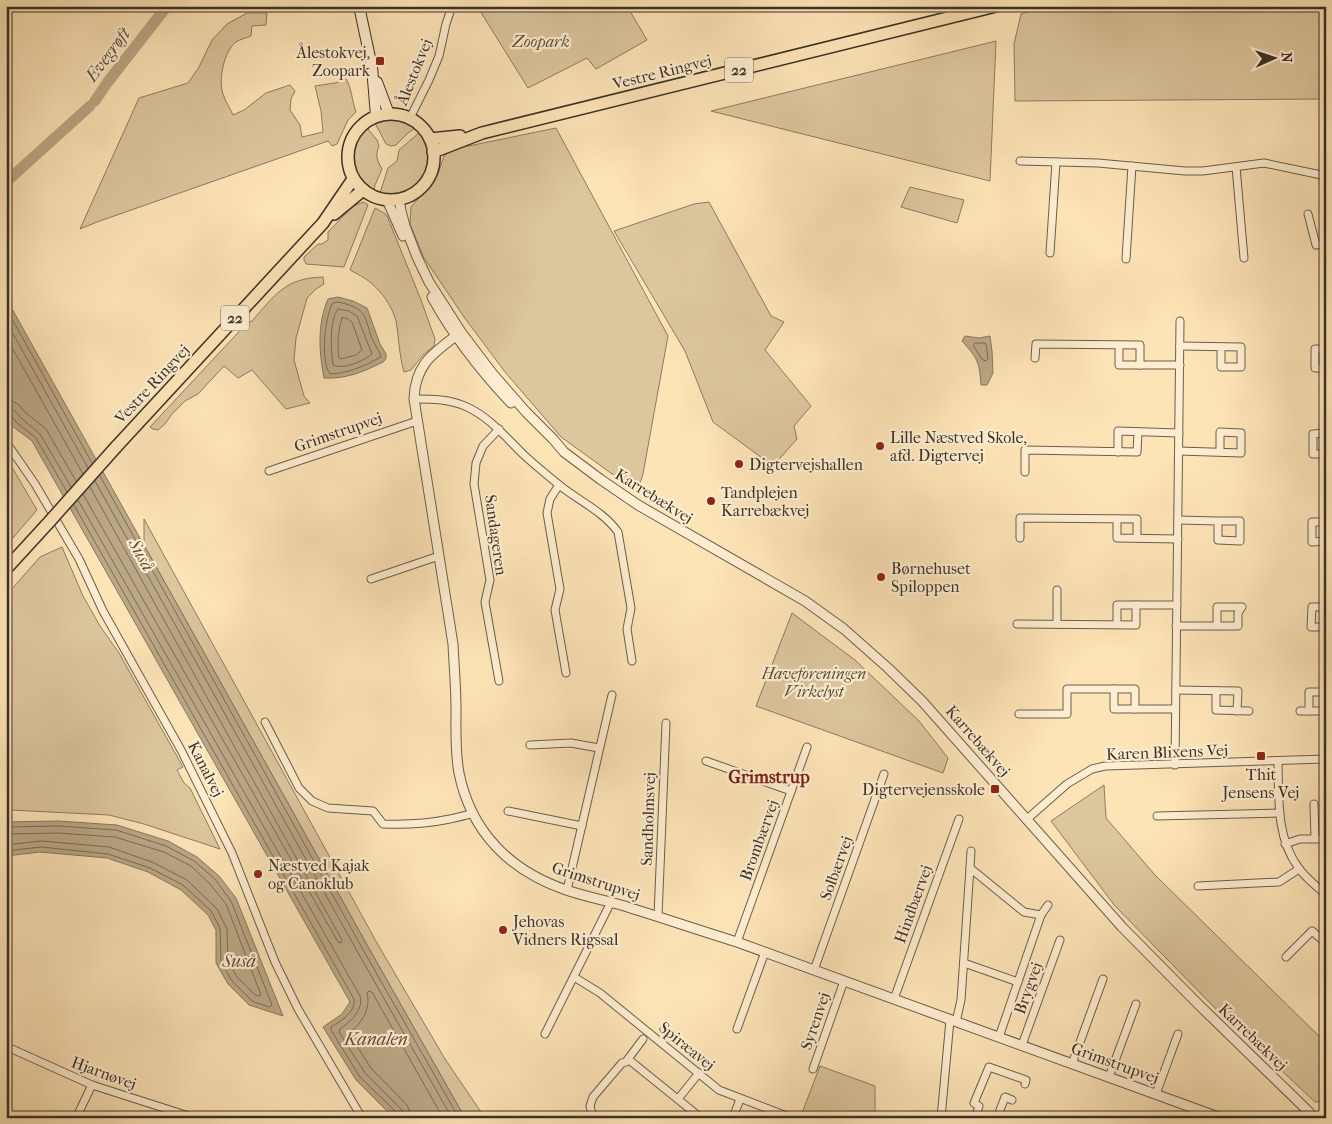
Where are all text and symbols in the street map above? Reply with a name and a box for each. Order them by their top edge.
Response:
water label: Evegrøft [80,23,136,87]
park label: Zoopark [511,32,570,51]
north arrow [1250,32,1300,82]
street label: Ålestokvej [391,36,436,109]
place label: Ålestokvej, Zoopark [296,42,371,80]
street label: Vestre Ringvej [610,51,713,94]
text: N [1278,52,1295,63]
marker: Ålestokvej, Zoopark [374,55,386,67]
road number: 22 [725,58,753,82]
road number: 22 [221,306,249,330]
street label: Vestre Ringvej [110,341,193,428]
street label: Grimstrupvej [292,408,384,456]
place label: Lille Næstved Skole, afd. Digtervej [890,428,1027,465]
marker: Lille Næstved Skole, afd. Digtervej [874,440,886,452]
place label: Digtervejshallen [749,455,864,474]
marker: Digtervejshallen [733,458,745,470]
street label: Karrebækvej [611,465,697,527]
place label: Tandplejen Karrebækvej [721,483,809,520]
street label: Sandageren [481,493,511,577]
marker: Tandplejen Karrebækvej [705,495,717,507]
water label: Suså [123,534,158,575]
place label: Børnehuset Spiloppen [891,559,971,596]
marker: Børnehuset Spiloppen [875,571,887,583]
park label: Haveforeningen Virkelyst [761,664,866,701]
street label: Karrebækvej [942,701,1014,781]
street label: Kanalvej [184,738,228,800]
street label: Karen Blixens Vej [1106,740,1228,764]
marker: Thit Jensens Vej [1255,750,1267,762]
place label: Thit Jensens Vej [1221,765,1299,802]
district label: Grimstrup [728,767,810,788]
street label: Sandholmsvej [637,772,659,866]
place label: Digtervejensskole [862,780,985,799]
marker: Digtervejensskole [989,783,1001,795]
street label: Brombærvej [736,797,782,883]
street label: Solbærvej [816,833,856,903]
place label: Næstved Kajak og Canoklub [268,856,370,893]
street label: Grimstrupvej [549,858,643,904]
street label: Hindbærvej [890,862,936,946]
marker: Næstved Kajak og Canoklub [252,868,264,880]
place label: Jehovas Vidners Rigssal [511,912,619,949]
marker: Jehovas Vidners Rigssal [497,924,509,936]
water label: Suså [221,951,256,972]
street label: Brygvej [1010,959,1046,1017]
street label: Syrenvej [796,990,834,1052]
street label: Karrebækvej [1215,999,1291,1075]
street label: Spiræavej [655,1018,719,1074]
water label: Kanalen [342,1029,408,1050]
street label: Grimstrupvej [1069,1038,1161,1088]
street label: Hjarnøvej [69,1053,139,1093]

